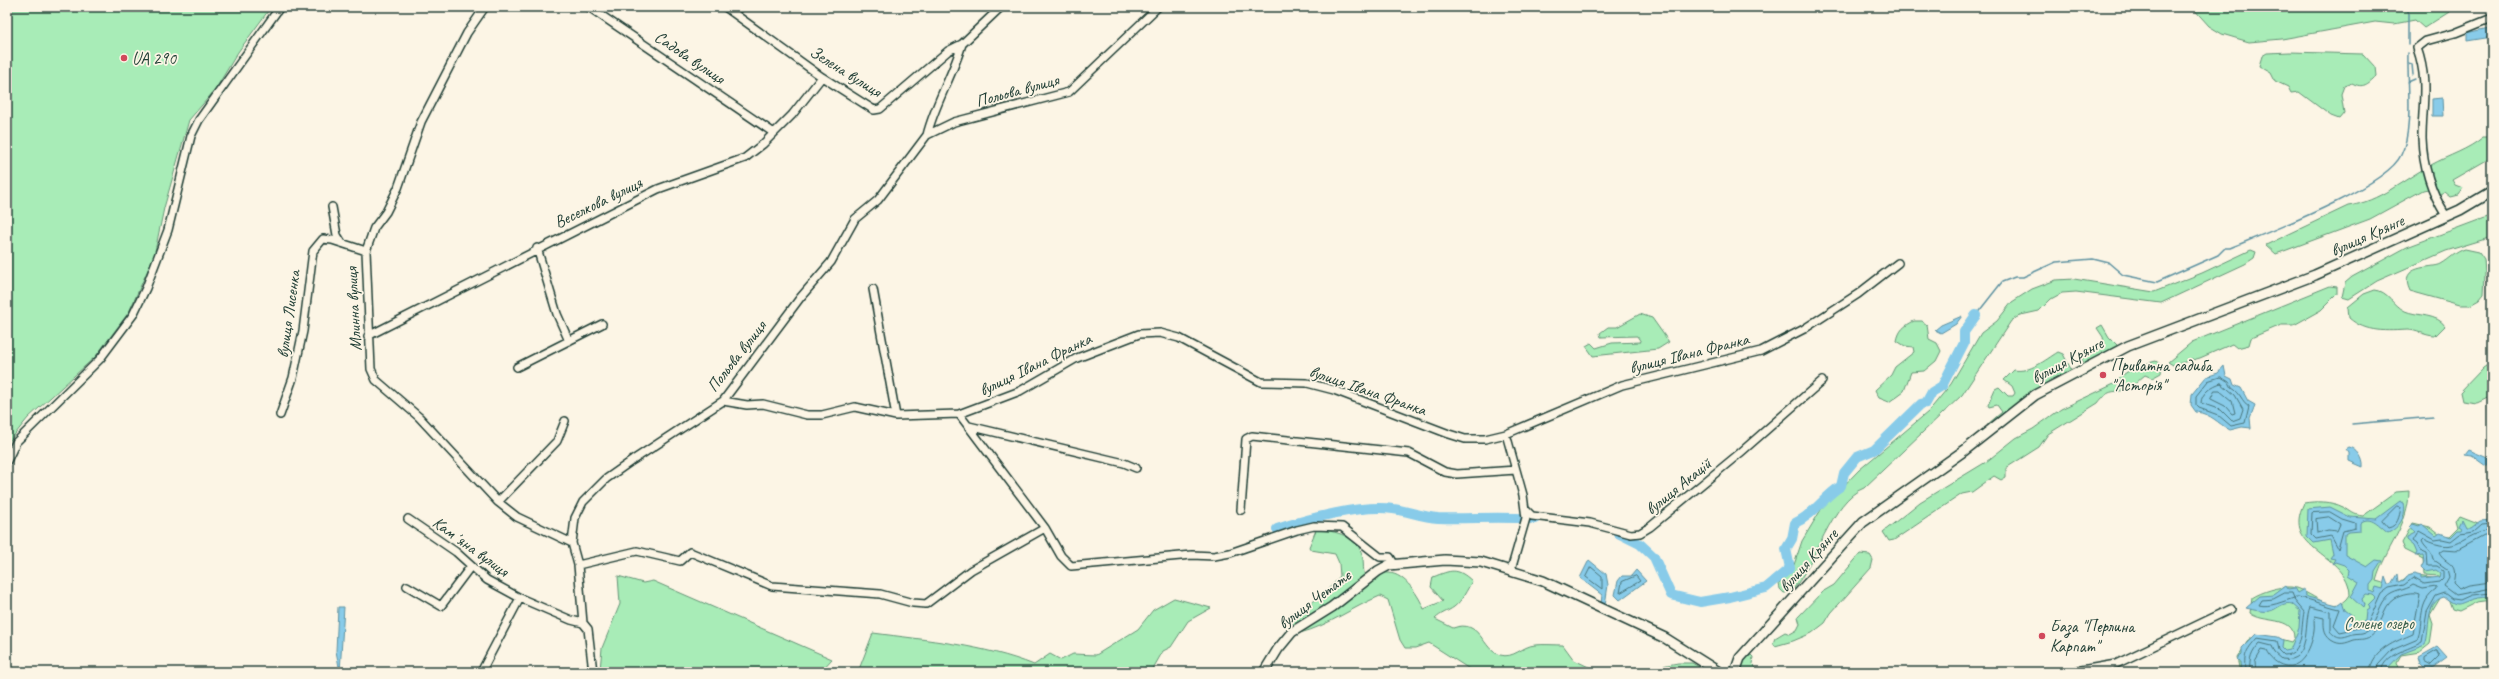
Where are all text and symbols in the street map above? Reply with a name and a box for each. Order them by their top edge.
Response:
street label: Садова вулиця [651,26,730,89]
street label: Зелена вулиця [806,41,887,102]
place label: UA 290 [132,48,177,69]
marker: UA 290 [119,53,129,63]
street label: Польова вулиця [973,69,1062,112]
street label: Веселкова вулиця [551,172,646,233]
street label: вулиця Крянге [2327,209,2409,261]
street label: Млинна вулиця [341,265,366,351]
street label: вулиця Лисенка [272,267,305,359]
street label: Польова вулиця [702,316,771,396]
street label: вулиця Івана Франка [976,328,1096,401]
street label: вулиця Івана Франка [1627,328,1753,378]
street label: вулиця Крянге [2028,332,2108,388]
place label: Приватна садиба "Асторія" [2111,355,2214,396]
street label: вулиця Івана Франка [1307,361,1431,421]
marker: Приватна садиба "Асторія" [2098,370,2108,380]
street label: вулиця Акацій [1641,453,1716,519]
street label: Камʼяна вулиця [429,512,514,582]
street label: вулиця Крянге [1774,523,1843,596]
street label: вулиця Четатє [1274,564,1356,634]
park label: Солене озеро [2344,613,2415,634]
place label: База "Перлина Карпат" [2050,616,2136,657]
marker: База "Перлина Карпат" [2037,631,2047,641]

